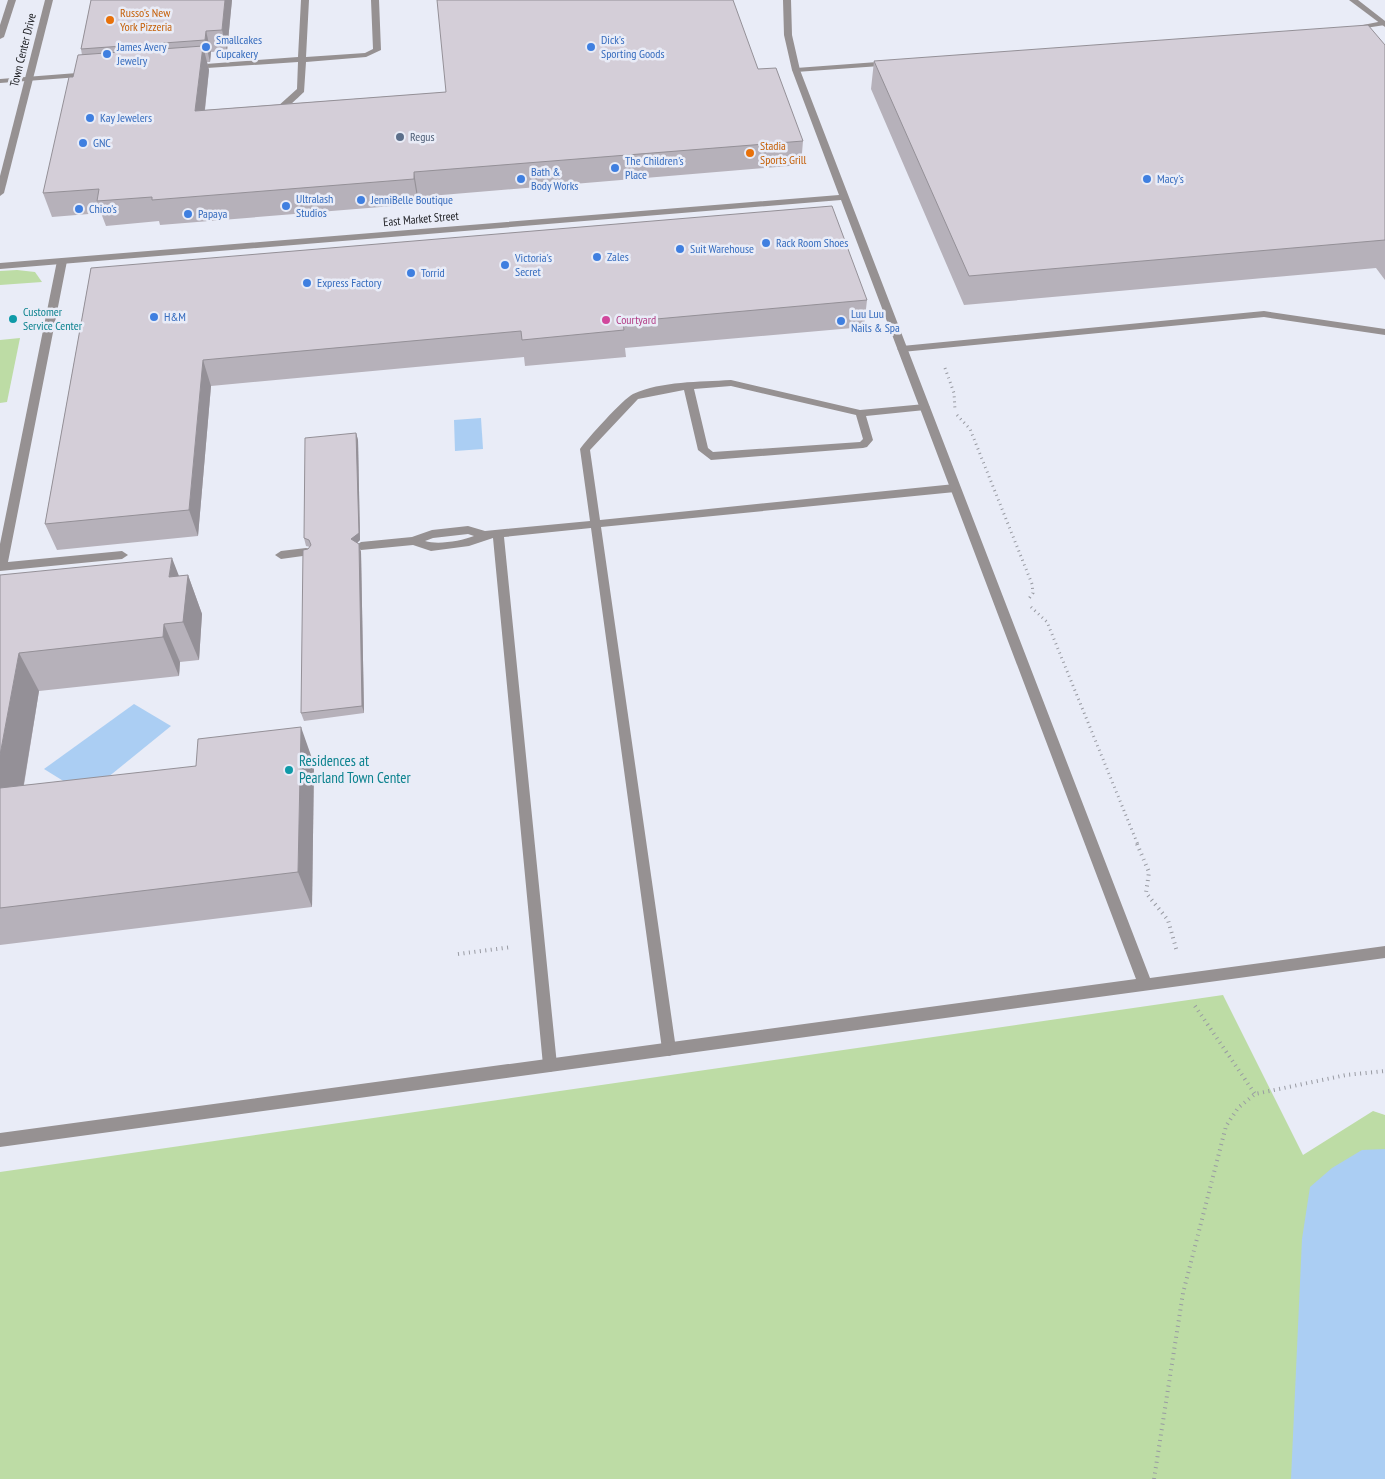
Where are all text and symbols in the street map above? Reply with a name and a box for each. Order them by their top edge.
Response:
place label: Russo's New York Pizzeria [120,5,172,34]
street label: Town Center Drive [6,12,39,88]
marker: Russo's New York Pizzeria [104,14,116,26]
place label: Smallcakes Cupcakery [216,32,262,61]
place label: Dick's Sporting Goods [601,32,665,61]
place label: James Avery Jewelry [116,39,167,68]
marker: Smallcakes Cupcakery [200,41,212,53]
marker: Dick's Sporting Goods [585,41,597,53]
marker: James Avery Jewelry [101,48,113,60]
place label: Kay Jewelers [100,110,152,125]
marker: Kay Jewelers [84,112,96,124]
place label: Regus [410,129,435,144]
marker: Regus [394,131,406,143]
place label: GNC [93,135,111,150]
marker: GNC [77,137,89,149]
place label: Stadia Sports Grill [760,138,807,167]
marker: Stadia Sports Grill [744,147,756,159]
place label: The Children's Place [625,153,684,182]
marker: The Children's Place [609,162,621,174]
place label: Bath & Body Works [531,164,578,193]
place label: Macy's [1157,171,1184,186]
marker: Bath & Body Works [515,173,527,185]
marker: Macy's [1141,173,1153,185]
place label: Ultralash Studios [296,191,333,220]
place label: JenniBelle Boutique [370,192,453,207]
marker: JenniBelle Boutique [355,194,367,206]
marker: Ultralash Studios [280,200,292,212]
place label: Chico's [89,201,117,216]
marker: Chico's [73,203,85,215]
place label: Papaya [198,206,227,221]
marker: Papaya [182,208,194,220]
street label: East Market Street [383,208,460,229]
place label: Rack Room Shoes [776,235,848,250]
marker: Rack Room Shoes [760,237,772,249]
place label: Suit Warehouse [690,241,754,256]
marker: Suit Warehouse [674,243,686,255]
place label: Zales [607,249,629,264]
place label: Victoria's Secret [514,250,552,279]
marker: Zales [591,251,603,263]
marker: Victoria's Secret [499,259,511,271]
place label: Torrid [421,265,445,280]
marker: Torrid [405,267,417,279]
place label: Express Factory [317,275,382,290]
marker: Express Factory [301,277,313,289]
place label: Customer Service Center [23,304,83,333]
place label: Luu Luu Nails & Spa [851,306,900,335]
place label: H&M [164,309,186,324]
marker: H&M [148,311,160,323]
place label: Courtyard [616,312,656,327]
marker: Customer Service Center [7,313,19,325]
marker: Courtyard [600,314,612,326]
marker: Luu Luu Nails & Spa [835,315,847,327]
place label: Residences at Pearland Town Center [299,751,412,787]
marker: Residences at Pearland Town Center [283,764,295,776]

